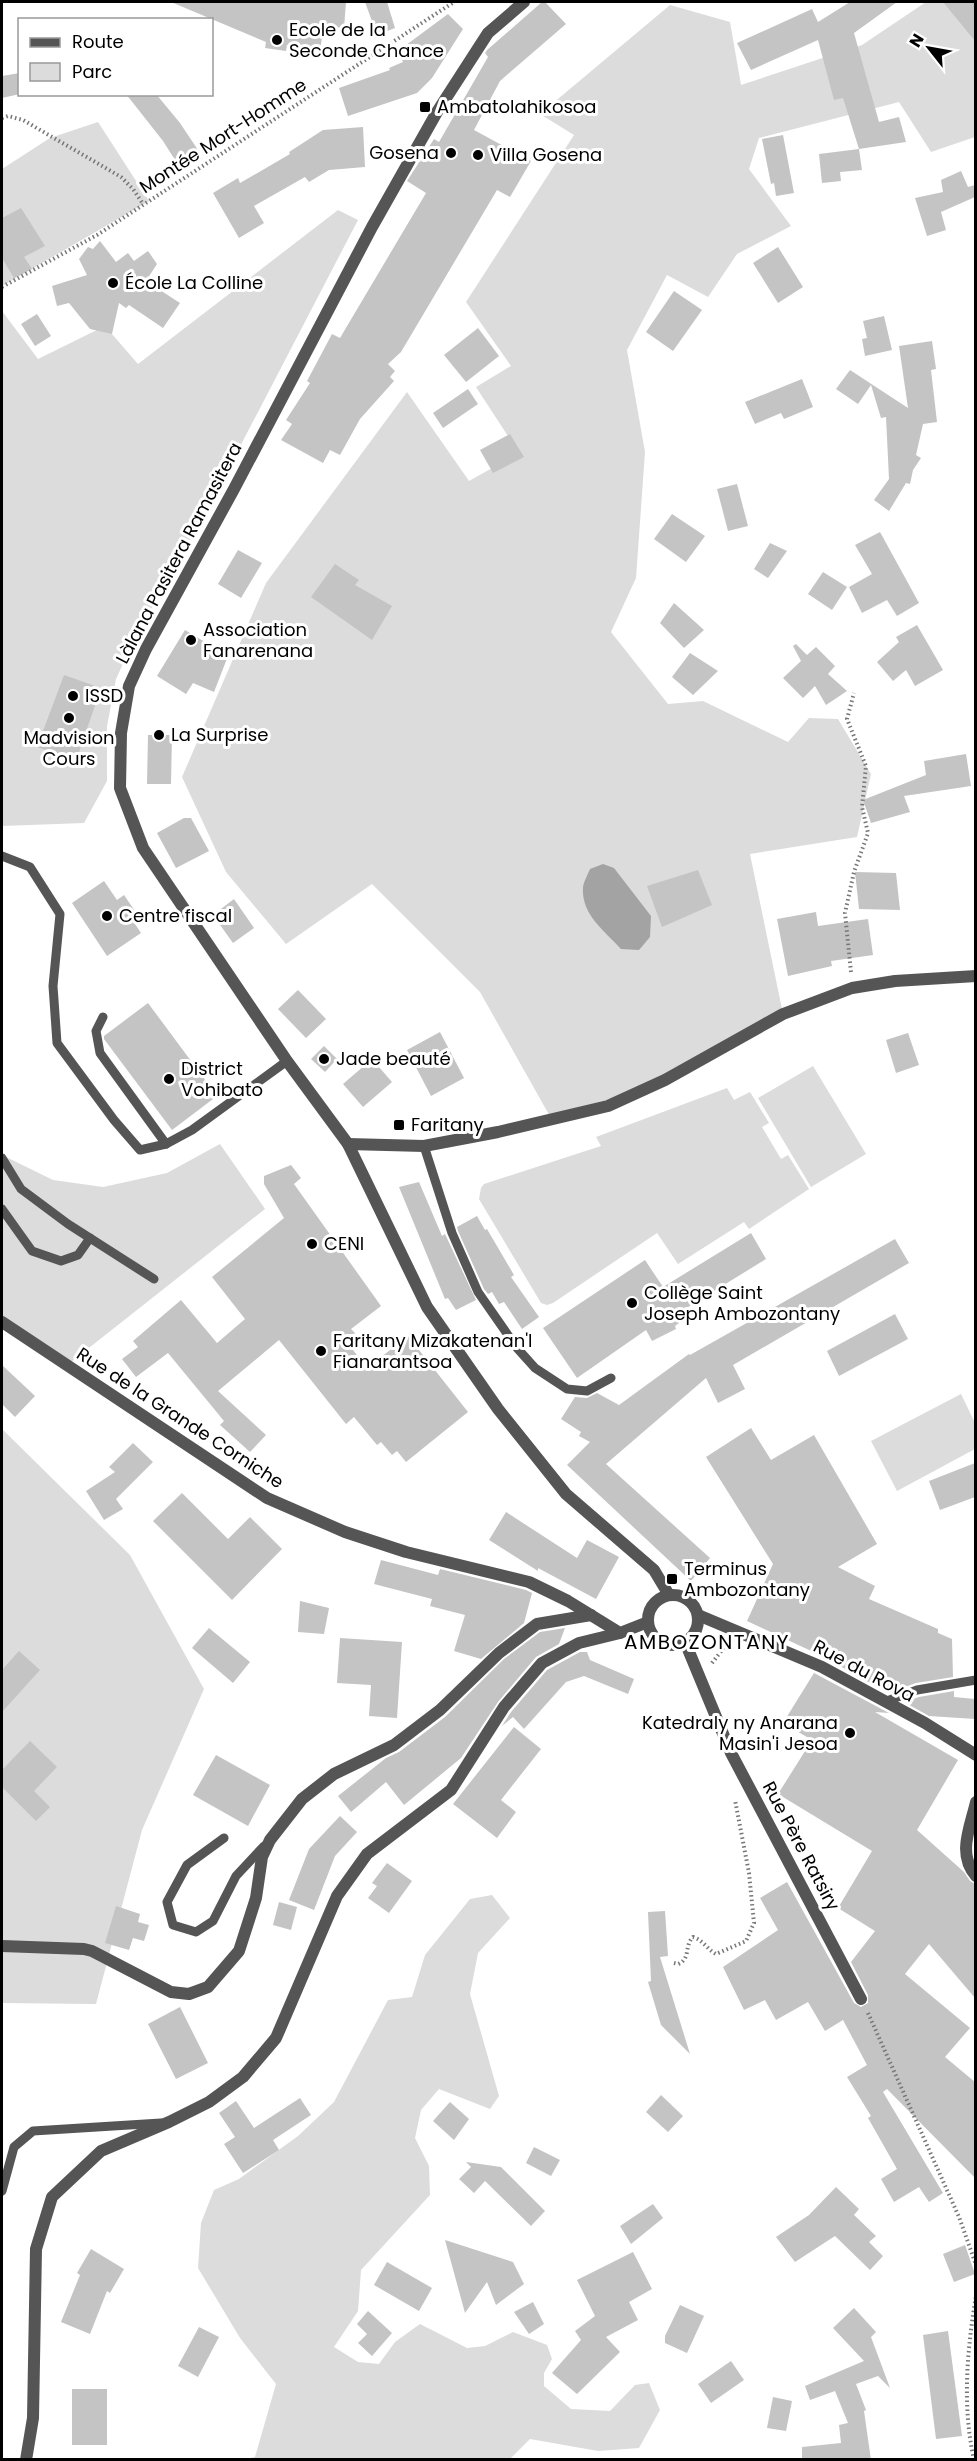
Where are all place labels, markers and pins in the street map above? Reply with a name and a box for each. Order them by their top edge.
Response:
place label: Ecole de la Seconde Chance [289,17,444,63]
marker: Ecole de la Seconde Chance [270,33,284,47]
place label: Ambatolahikosoa [437,94,597,119]
marker: Ambatolahikosoa [418,100,432,114]
place label: Gosena [369,140,439,165]
place label: Villa Gosena [490,142,602,167]
marker: Gosena [444,146,458,160]
marker: Villa Gosena [471,148,485,162]
place label: École La Colline [125,270,263,295]
marker: École La Colline [106,276,120,290]
place label: Association Fanarenana [203,617,313,663]
marker: Association Fanarenana [184,633,198,647]
place label: ISSD [85,683,123,708]
marker: ISSD [66,689,80,703]
marker: Madvision Cours [62,711,76,725]
place label: La Surprise [171,722,268,747]
place label: Madvision Cours [23,725,115,771]
marker: La Surprise [152,728,166,742]
place label: Centre fiscal [119,903,232,928]
marker: Centre fiscal [100,909,114,923]
place label: Jade beauté [336,1046,451,1071]
marker: Jade beauté [317,1052,331,1066]
place label: District Vohibato [181,1056,263,1102]
marker: District Vohibato [162,1072,176,1086]
place label: Faritany [411,1112,484,1137]
marker: Faritany [392,1118,406,1132]
place label: CENI [324,1231,364,1256]
marker: CENI [305,1237,319,1251]
place label: Collège Saint Joseph Ambozontany [644,1280,840,1326]
marker: Collège Saint Joseph Ambozontany [625,1296,639,1310]
place label: Faritany Mizakatenan'I Fianarantsoa [333,1328,533,1374]
marker: Faritany Mizakatenan'I Fianarantsoa [314,1344,328,1358]
place label: Terminus Ambozontany [684,1556,810,1602]
marker: Terminus Ambozontany [665,1572,679,1586]
place label: Katedraly ny Anarana Masin'i Jesoa [642,1710,838,1756]
marker: Katedraly ny Anarana Masin'i Jesoa [843,1726,857,1740]

